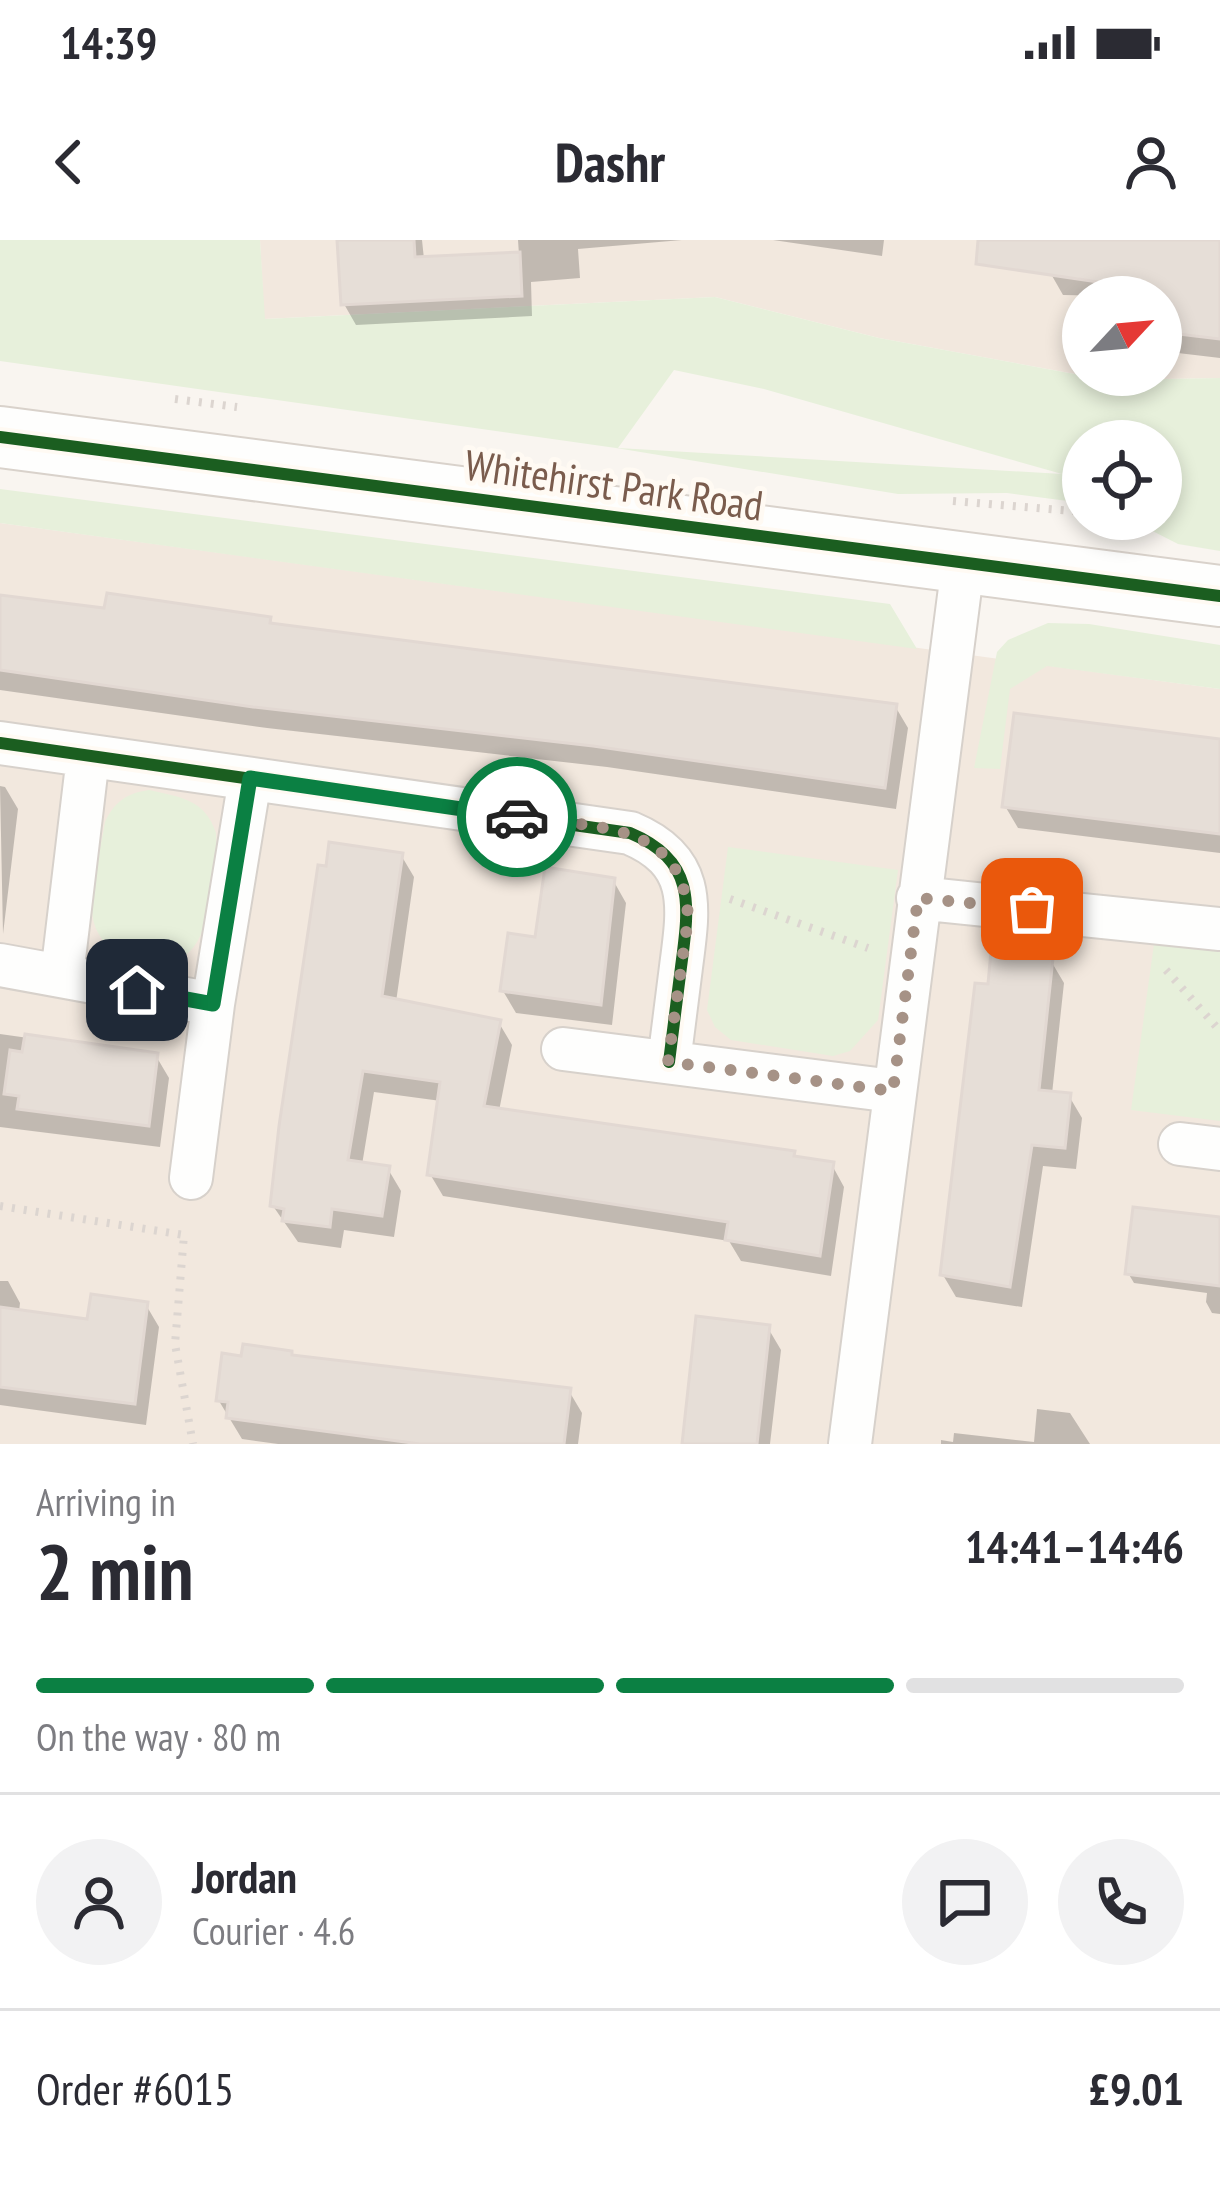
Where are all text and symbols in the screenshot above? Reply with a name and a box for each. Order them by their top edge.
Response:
text: 14:39 [60,13,157,71]
text: Dashr [555,127,665,197]
icon: back [36,129,102,195]
icon: person [1118,129,1184,195]
north arrow [1062,276,1182,396]
map controls [1062,276,1182,540]
button: locate [1062,420,1182,540]
street label: Whitehirst Park Road [462,436,766,533]
courier [457,757,577,877]
icon: car [484,784,550,850]
pin [981,858,1083,960]
icon: bag [999,876,1065,942]
pin [86,939,188,1041]
icon: home [104,957,170,1023]
text: Arriving in [36,1476,176,1527]
text: 14:41–14:46 [965,1517,1184,1575]
text: 2 min [36,1521,194,1622]
text: On the way · 80 m [36,1711,281,1762]
button: person [36,1839,162,1965]
button: chat [902,1839,1028,1965]
button: phone [1058,1839,1184,1965]
text: Jordan [192,1847,297,1905]
text: Courier · 4.6 [192,1905,355,1956]
text: Order #6015 [36,2059,234,2117]
text: £9.01 [1088,2059,1184,2117]

